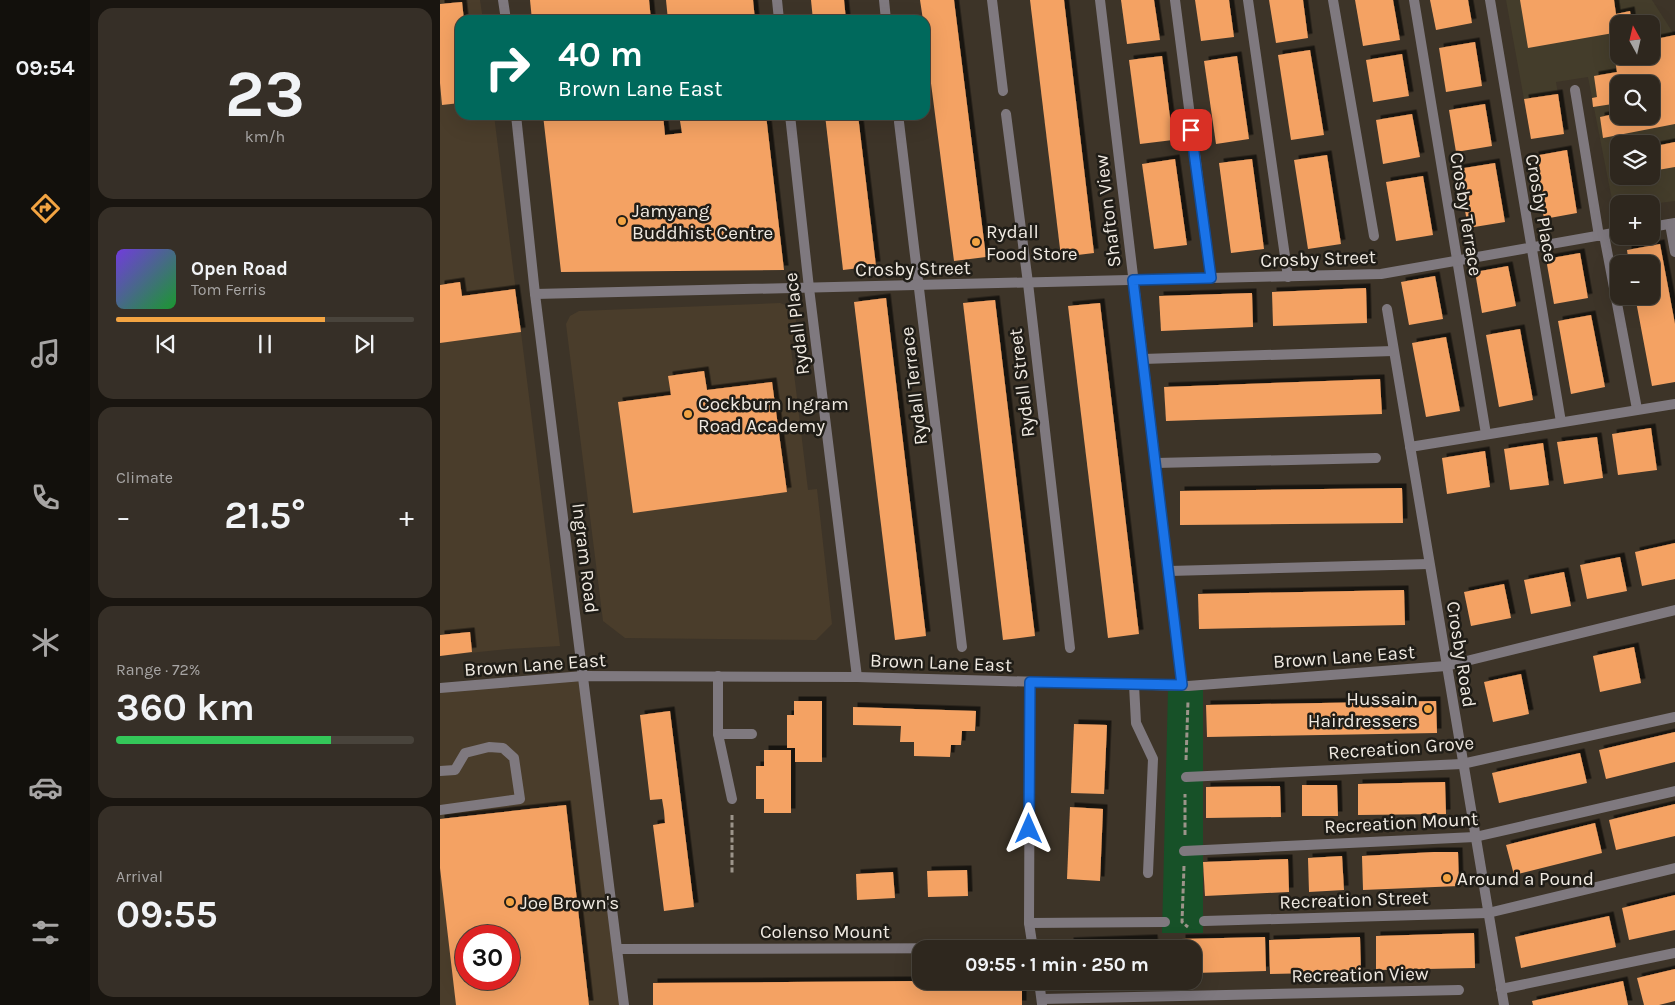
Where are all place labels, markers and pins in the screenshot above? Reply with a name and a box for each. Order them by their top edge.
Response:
pin [1170,109,1212,151]
place label: Jamyang Buddhist Centre [632,200,773,244]
marker: Jamyang Buddhist Centre [616,215,628,227]
place label: Rydall Food Store [986,221,1078,265]
marker: Rydall Food Store [970,236,982,248]
place label: Cockburn Ingram Road Academy [698,393,849,437]
marker: Cockburn Ingram Road Academy [682,408,694,420]
place label: Hussain Hairdressers [1308,688,1418,732]
marker: Hussain Hairdressers [1422,703,1434,715]
place label: Around a Pound [1457,868,1594,890]
marker: Around a Pound [1441,872,1453,884]
place label: Joe Brown's [520,892,619,914]
marker: Joe Brown's [504,896,516,908]

